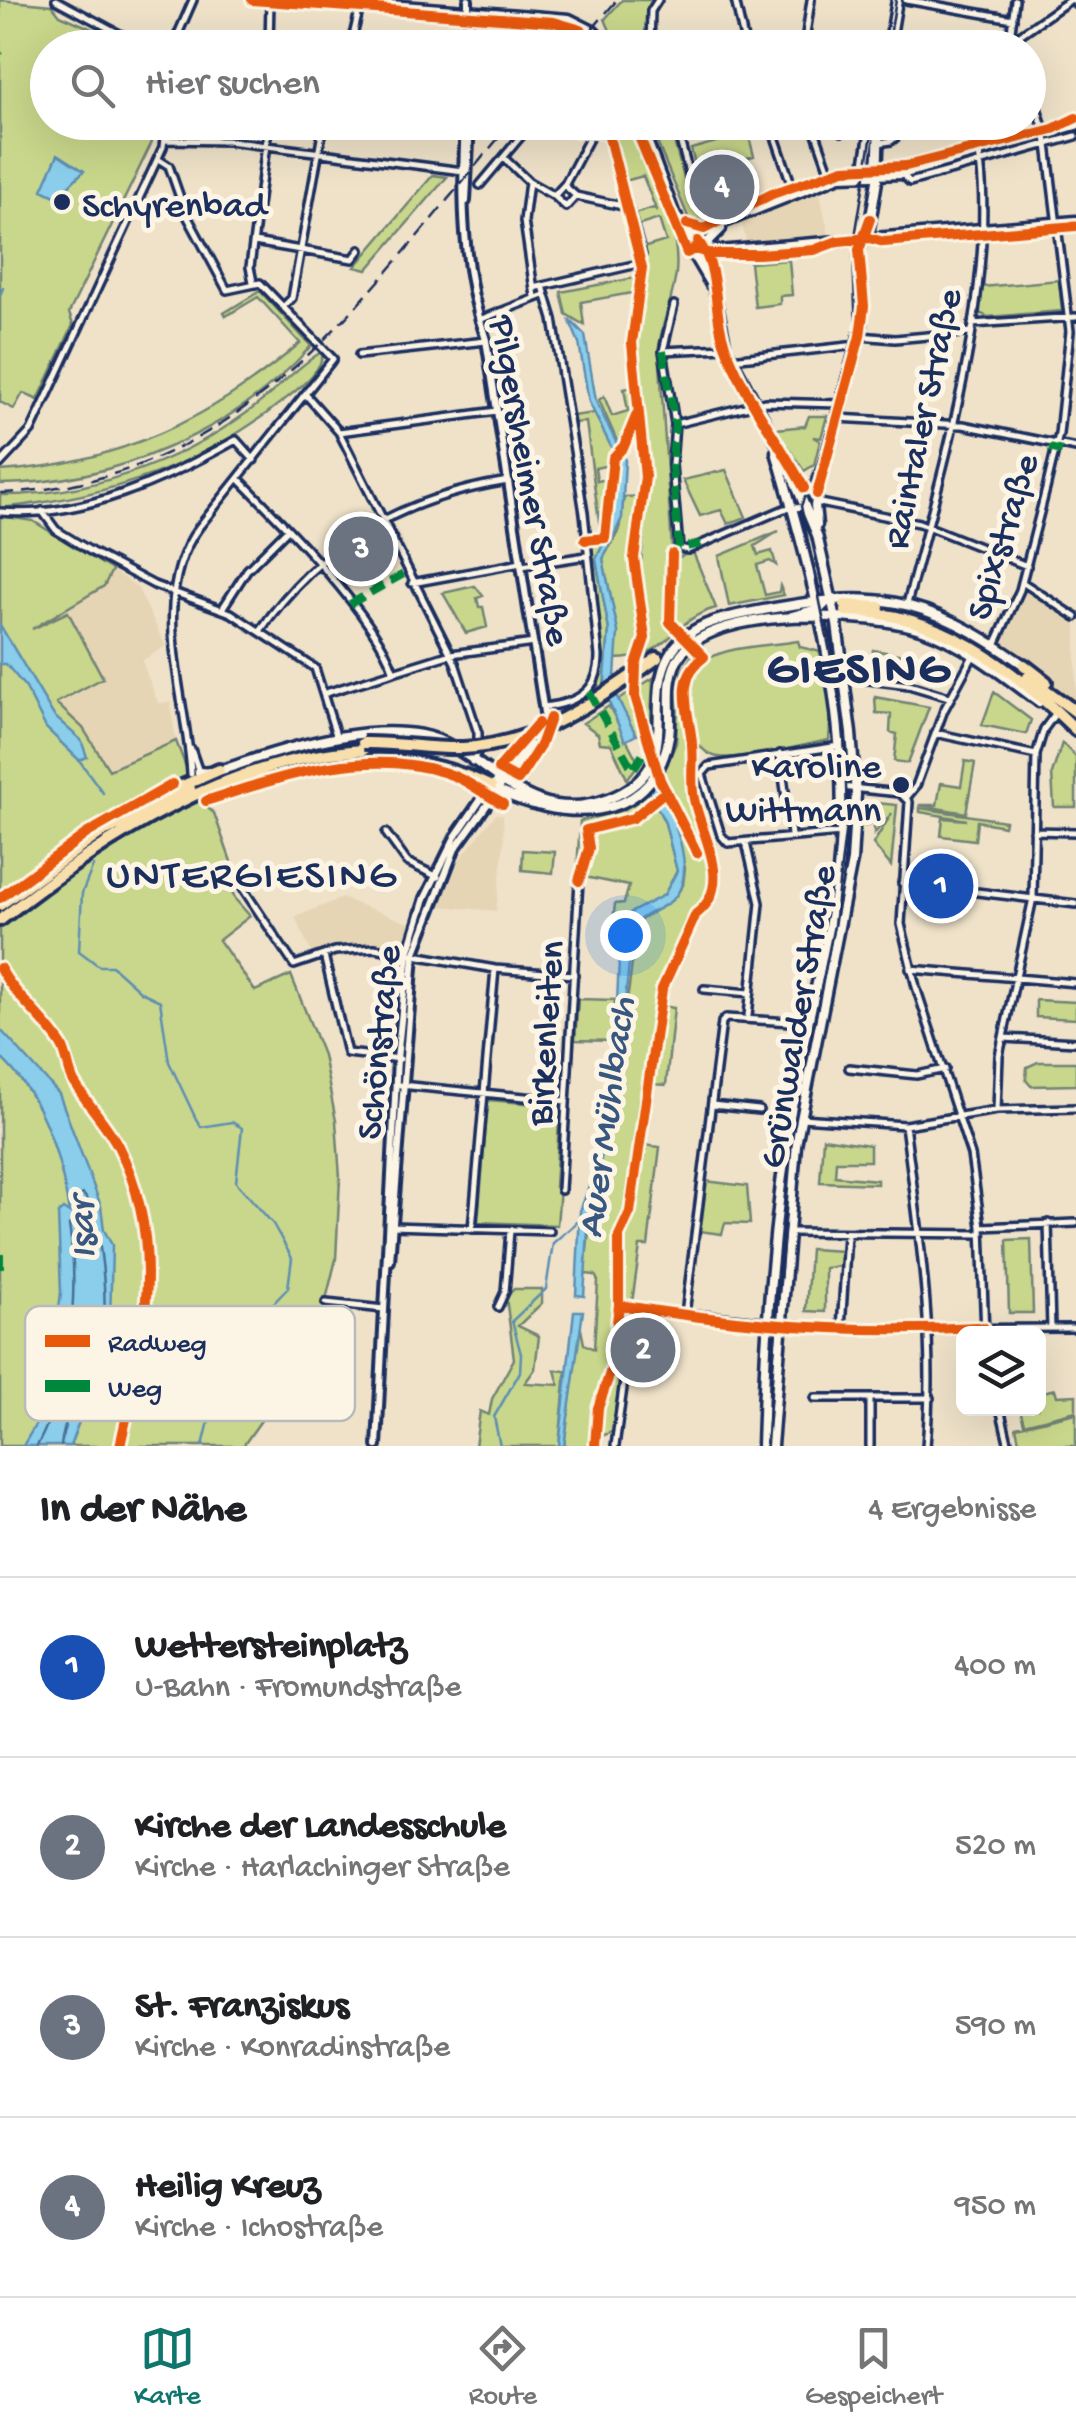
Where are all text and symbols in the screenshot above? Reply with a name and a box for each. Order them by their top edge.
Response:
search box [30,30,1046,140]
icon: search [65,58,120,113]
text: Hier suchen [145,63,320,107]
pin: 4 [690,150,754,224]
place label: Schyrenbad [82,186,269,230]
marker: Schyrenbad [51,191,73,213]
street label: Raintaler Straße [877,285,975,553]
street label: Pilgersheimer Straße [476,312,578,650]
street label: Spixstraße [960,449,1052,626]
pin: 3 [328,512,394,586]
district label: GIESING [767,644,952,701]
place label: Karoline Wittmann [725,747,881,835]
marker: Karoline Wittmann [890,774,912,796]
pin: 1 [908,848,974,924]
district label: UNTERGIESING [106,854,398,903]
street label: Grünwalder Straße [753,862,849,1172]
your location [600,910,651,961]
street label: Birkenleiten [521,940,577,1128]
street label: Schönstraße [350,943,414,1142]
water label: Auer Mühlbach [569,994,650,1241]
water label: Isar [60,1189,111,1260]
legend [25,1306,355,1421]
pin: 2 [610,1312,676,1388]
map controls [956,1326,1046,1416]
button: layers [956,1326,1046,1416]
text: Radweg [108,1329,207,1362]
text: Weg [108,1374,162,1407]
text: In der Nähe [40,1487,246,1536]
text: 4 Ergebnisse [868,1492,1036,1530]
text: Wettersteinplatz [135,1626,407,1670]
text: 1 [66,1648,79,1686]
text: 400 m [954,1648,1036,1686]
text: U-Bahn · Fromundstraße [135,1670,461,1708]
text: Kirche der Landesschule [135,1806,506,1850]
text: 2 [65,1828,80,1866]
text: 520 m [955,1828,1036,1866]
text: Kirche · Harlachinger Straße [135,1850,510,1888]
text: St. Franziskus [135,1986,349,2030]
text: 3 [64,2008,81,2046]
text: 590 m [955,2008,1036,2046]
text: Kirche · Konradinstraße [135,2030,450,2068]
text: Heilig Kreuz [135,2166,320,2210]
text: 4 [65,2188,80,2226]
text: 950 m [955,2188,1036,2226]
text: Kirche · Ichostraße [135,2210,383,2248]
tab: Karte [134,2321,201,2414]
tab: Route [469,2321,537,2414]
tab: Gespeichert [805,2321,942,2414]

